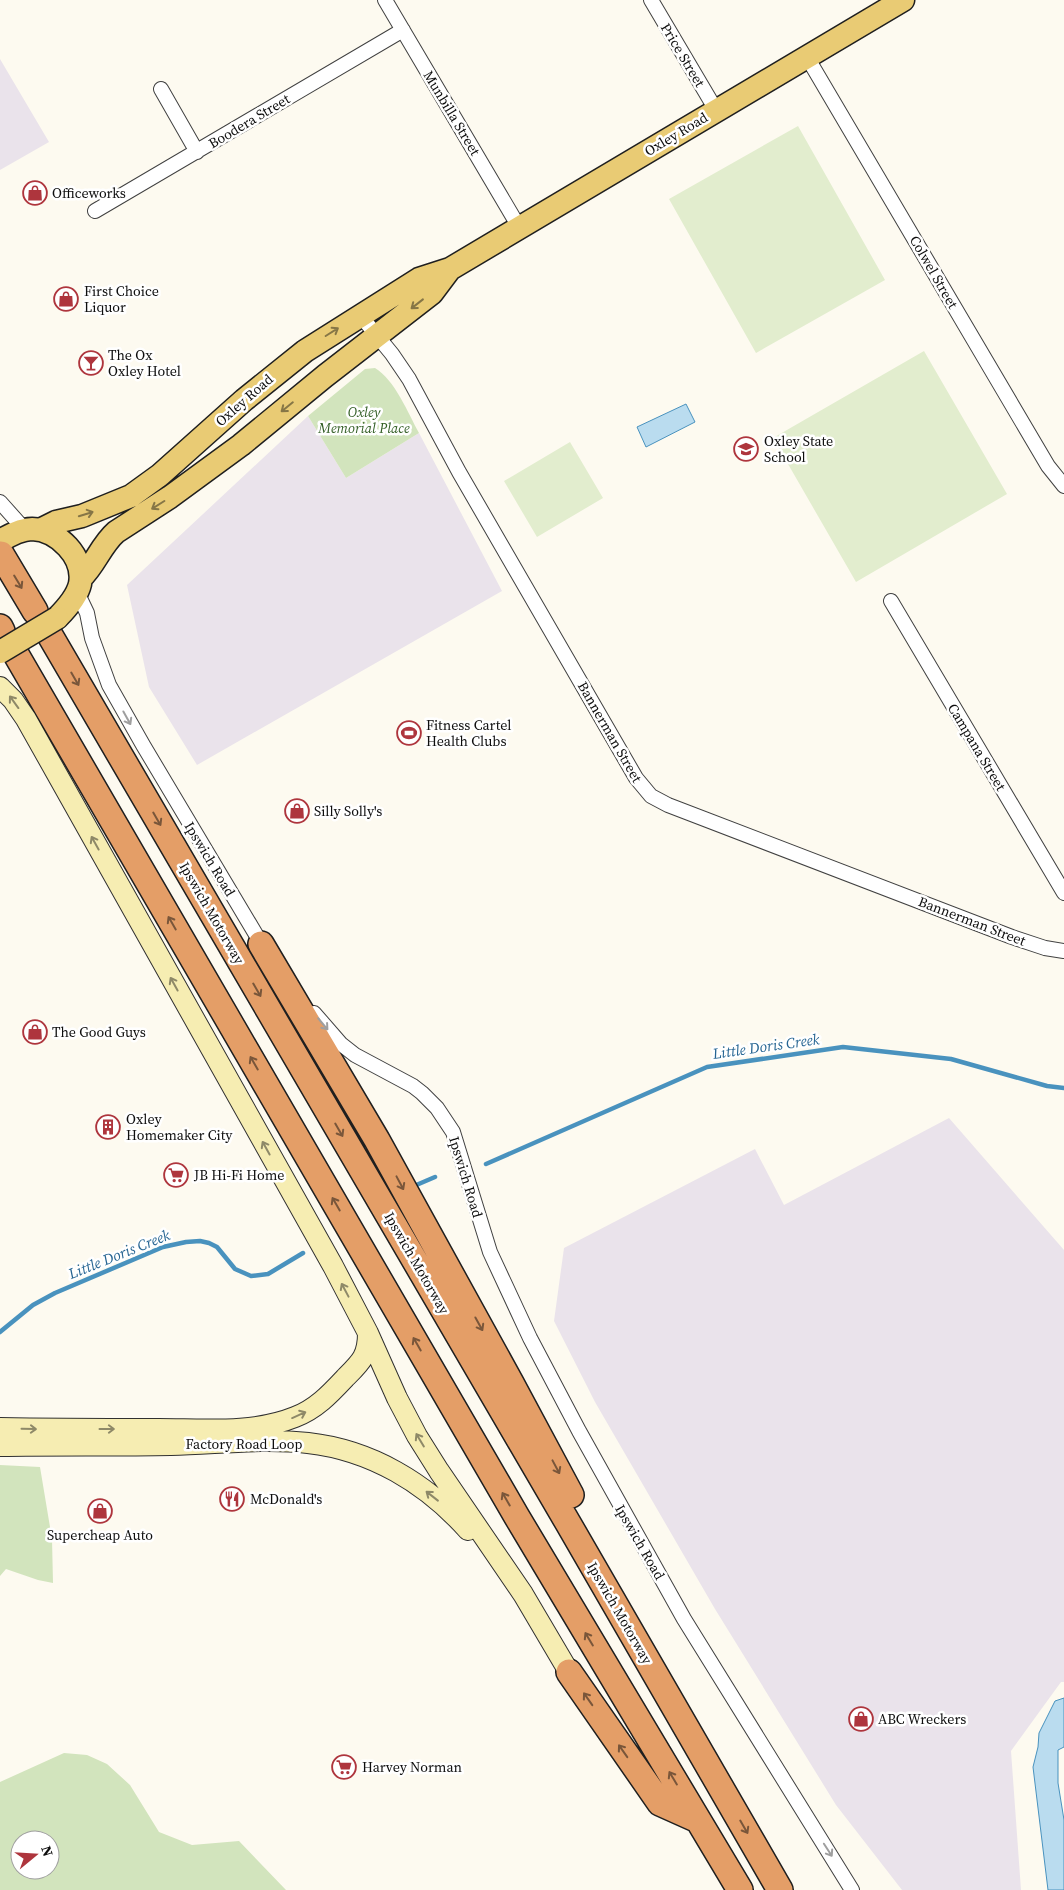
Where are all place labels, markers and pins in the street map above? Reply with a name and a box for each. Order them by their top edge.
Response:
shop icon: Officeworks [22,180,48,206]
place label: Officeworks [52,183,126,203]
place label: First Choice Liquor [84,281,159,317]
shop icon: First Choice Liquor [53,286,79,312]
place label: The Ox Oxley Hotel [108,345,181,381]
bar icon: The Ox Oxley Hotel [78,350,104,376]
place label: Oxley State School [764,431,833,467]
school or university icon: Oxley State School [733,436,759,462]
place label: Fitness Cartel Health Clubs [426,715,512,751]
sports icon: Fitness Cartel Health Clubs [396,720,422,746]
shop icon: Silly Solly's [284,798,310,824]
place label: Silly Solly's [314,801,382,821]
shop icon: The Good Guys [22,1019,48,1045]
place label: The Good Guys [52,1022,146,1042]
place label: Oxley Homemaker City [126,1109,233,1145]
building icon: Oxley Homemaker City [95,1114,121,1140]
supermarket icon: JB Hi-Fi Home [163,1162,189,1188]
place label: JB Hi-Fi Home [193,1165,284,1185]
restaurant icon: McDonald's [219,1486,245,1512]
place label: McDonald's [250,1489,322,1509]
shop icon: Supercheap Auto [87,1498,113,1524]
place label: Supercheap Auto [47,1525,153,1545]
shop icon: ABC Wreckers [848,1706,874,1732]
place label: ABC Wreckers [878,1709,966,1729]
supermarket icon: Harvey Norman [331,1754,357,1780]
place label: Harvey Norman [362,1757,462,1777]

